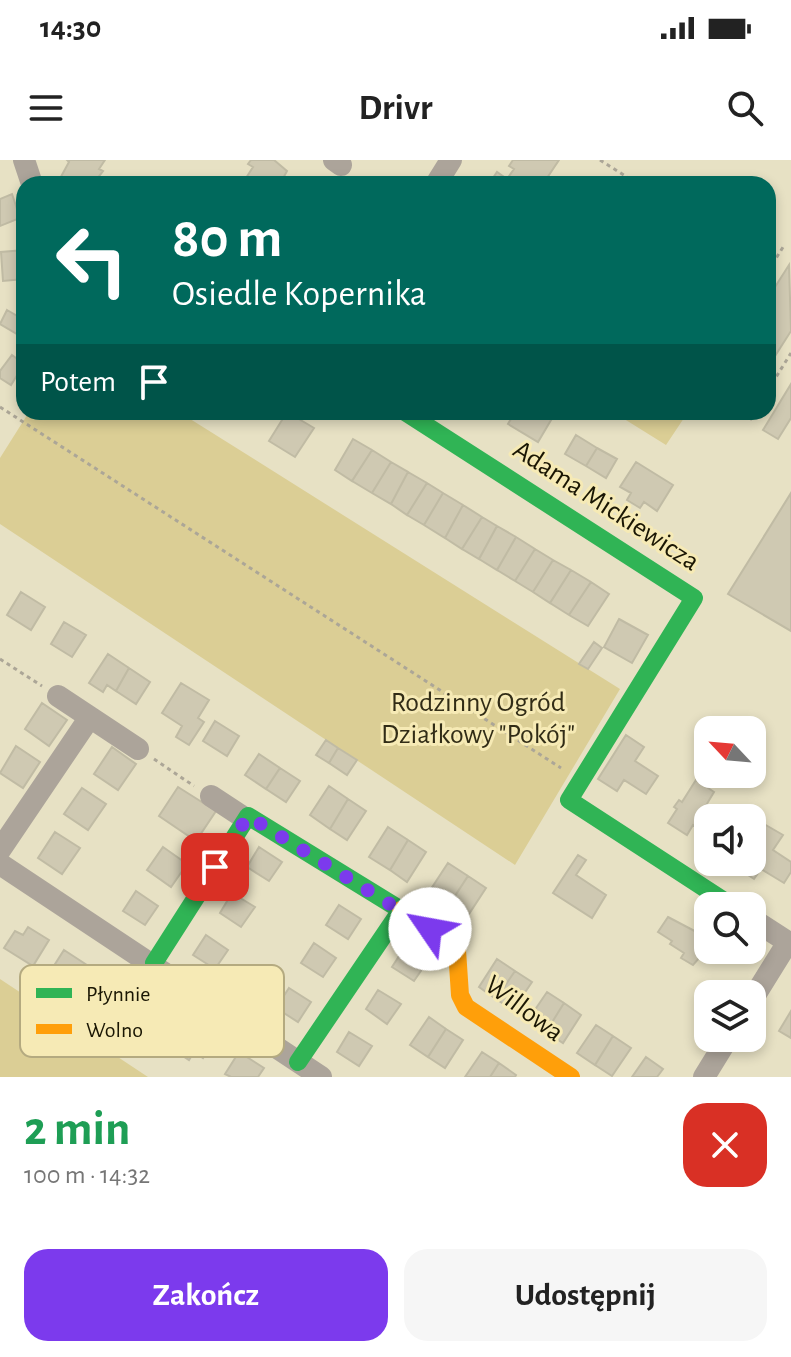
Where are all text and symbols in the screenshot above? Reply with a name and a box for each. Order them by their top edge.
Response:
text: 14:30 [40,13,101,43]
icon: menu [24,86,68,130]
icon: search [723,86,767,130]
text: Drivr [359,90,432,126]
icon: left [40,208,144,312]
text: 80 m [172,211,282,267]
text: Osiedle Kopernika [172,276,426,312]
icon: arrive [132,360,176,404]
text: Potem [40,367,116,397]
street label: Adama Mickiewicza [508,435,704,577]
park label: Rodzinny Ogród Działkowy "Pokój" [381,689,575,749]
north arrow [694,716,766,788]
map controls [694,716,766,1052]
button: sound [694,804,766,876]
pin [181,833,249,901]
icon: arrive [193,845,237,889]
position arrow [388,887,472,971]
button: search [694,892,766,964]
legend [20,965,284,1057]
street label: Willowa [479,971,569,1047]
button: layers [694,980,766,1052]
text: Płynnie [86,983,151,1005]
text: Wolno [86,1019,143,1041]
button: close [683,1103,767,1187]
text: 2 min [24,1106,131,1154]
text: 100 m · 14:32 [24,1162,150,1188]
button: Zakończ [24,1249,388,1341]
button: Udostępnij [404,1249,767,1341]

